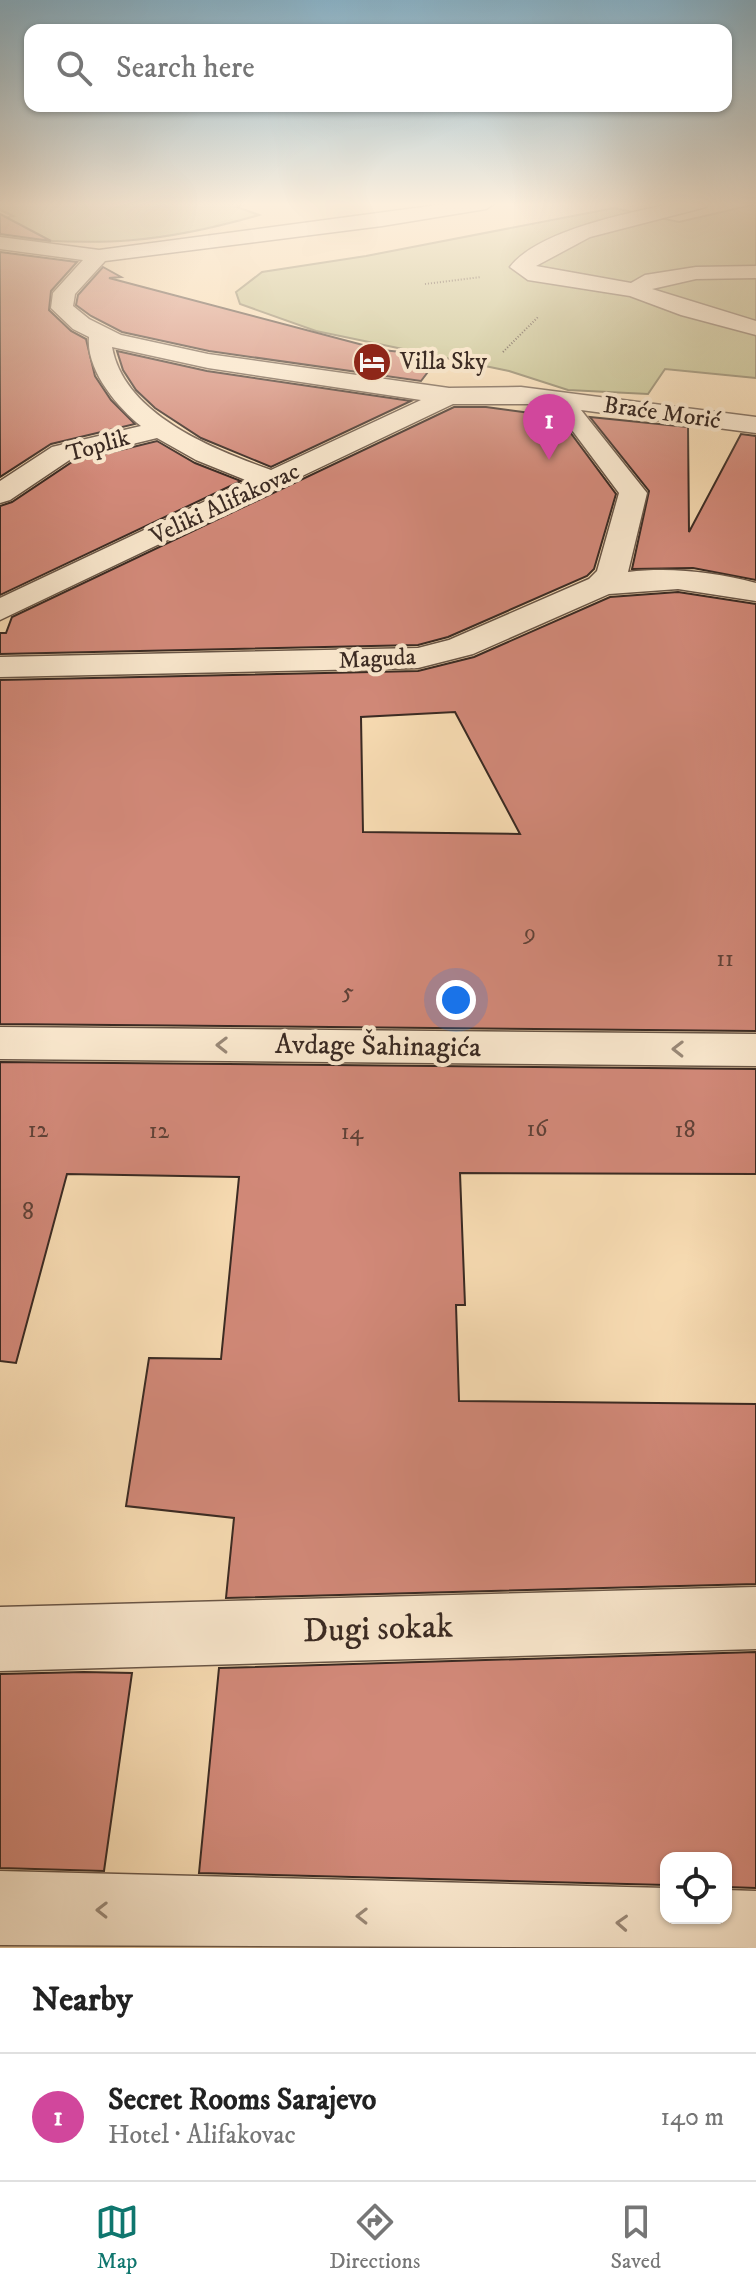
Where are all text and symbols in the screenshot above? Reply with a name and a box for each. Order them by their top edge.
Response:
search box [24,24,732,112]
icon: search [52,46,96,90]
text: Search here [116,50,255,87]
hotel icon: Villa Sky [351,341,393,383]
place label: Villa Sky [399,347,487,377]
street label: Braće Morić [601,390,723,436]
pin: 1 [523,394,575,460]
street label: Toplik [63,423,133,469]
street label: Veliki Alifakovac [145,456,304,552]
street label: Maguda [337,642,417,676]
house number: 9 [523,918,536,948]
house number: 11 [716,944,734,974]
house number: 5 [342,977,354,1007]
your location [436,980,476,1020]
street label: Avdage Šahinagića [275,1026,482,1065]
one-way arrow [215,1036,228,1054]
one-way arrow [671,1040,684,1058]
house number: 16 [526,1114,549,1144]
house number: 12 [28,1115,49,1145]
house number: 18 [675,1115,695,1145]
house number: 12 [149,1116,170,1146]
house number: 14 [341,1117,364,1147]
house number: 8 [22,1197,34,1227]
street label: Dugi sokak [302,1605,454,1653]
map controls [660,1852,732,1924]
button: locate [660,1852,732,1924]
one-way arrow [95,1902,108,1919]
one-way arrow [355,1907,368,1925]
one-way arrow [615,1915,628,1932]
text: Nearby [32,1979,133,2021]
text: Secret Rooms Sarajevo [108,2082,376,2119]
text: 1 [53,2101,63,2134]
text: 140 m [660,2101,724,2134]
text: Hotel · Alifakovac [108,2119,296,2152]
tab: Map [95,2200,139,2275]
tab: Directions [329,2200,420,2275]
tab: Saved [610,2200,661,2275]

